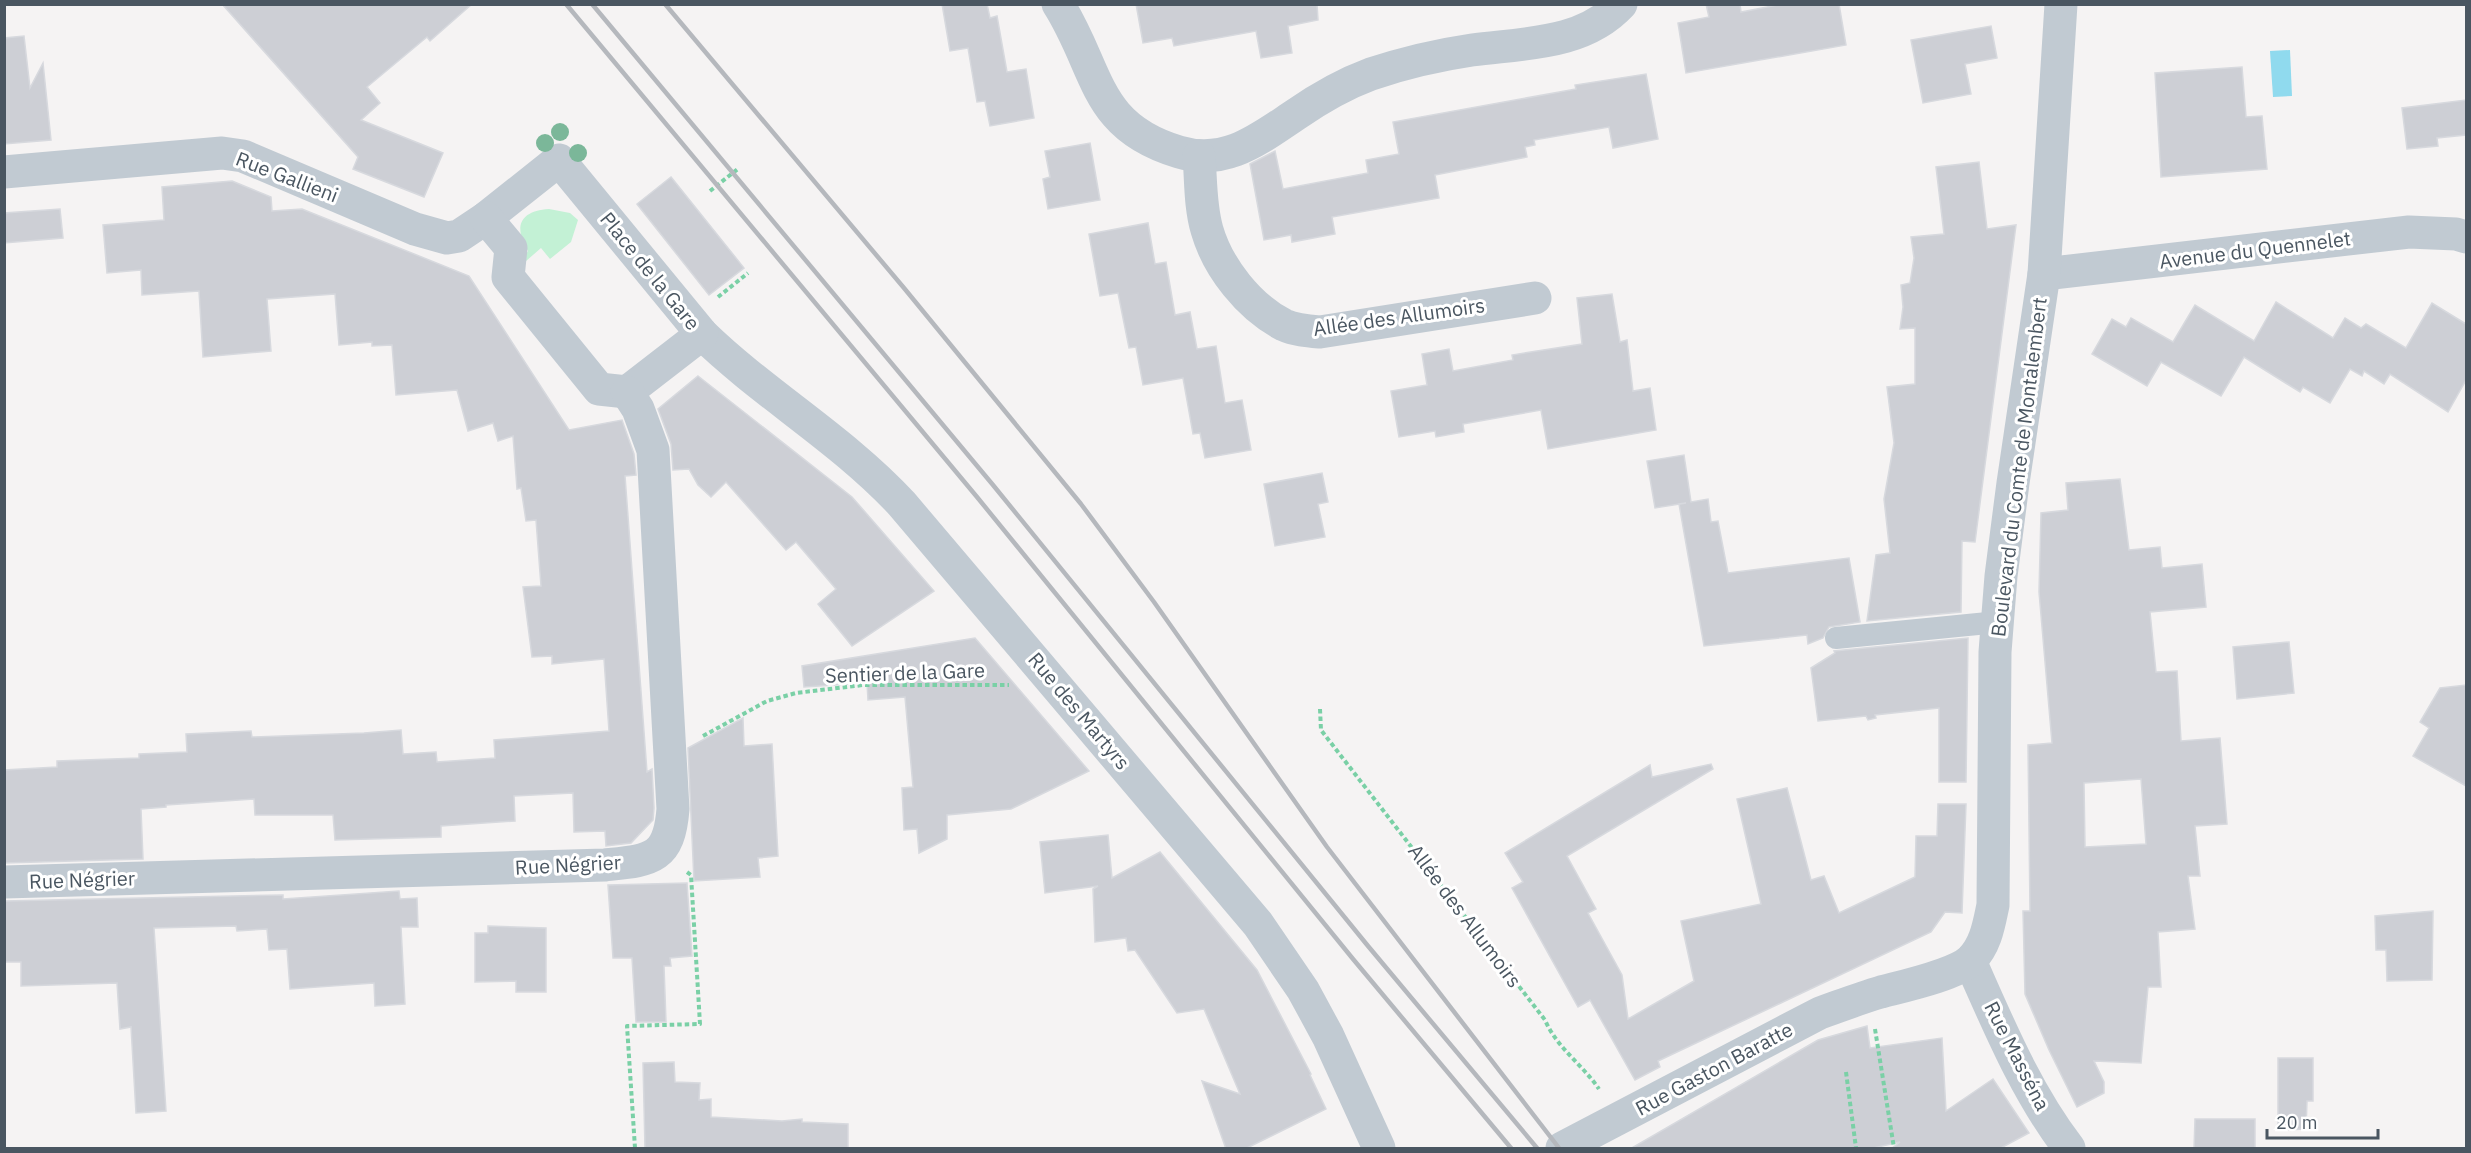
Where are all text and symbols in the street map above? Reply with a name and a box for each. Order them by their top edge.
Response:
street label: Rue Gallieni [232,145,342,208]
street label: Place de la Gare [594,206,706,335]
street label: Avenue du Quennelet [2158,224,2352,275]
street label: Allée des Allumoirs [1311,291,1486,342]
street label: Boulevard du Comte de Montalembert [1984,296,2053,638]
street label: Rue des Martyrs [1022,646,1136,775]
street label: Sentier de la Gare [825,656,985,689]
street label: Allée des Allumoirs [1403,838,1528,993]
street label: Rue Négrier [514,848,622,881]
street label: Rue Négrier [28,864,136,895]
street label: Rue Masséna [1978,997,2057,1115]
street label: Rue Gaston Baratte [1630,1016,1797,1121]
scale bar [2267,1102,2378,1140]
text: 20 m [2276,1111,2318,1134]

